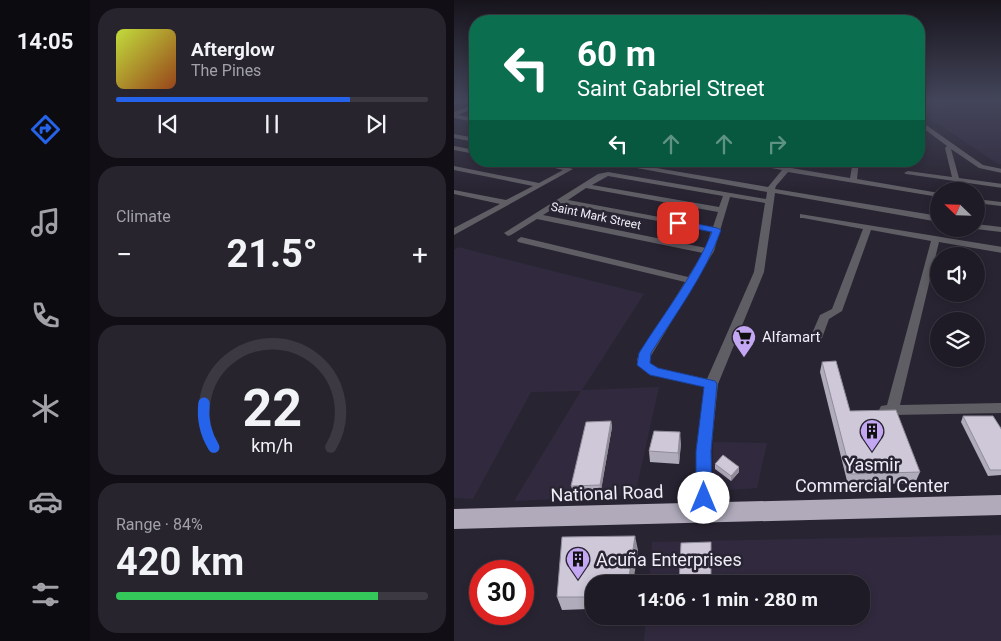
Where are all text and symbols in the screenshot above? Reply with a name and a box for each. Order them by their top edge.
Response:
text: 14:05 [17,29,73,54]
text: 60 m [577,34,656,75]
icon: left [494,35,559,100]
text: Afterglow [191,38,275,61]
text: The Pines [191,61,261,80]
text: Saint Gabriel Street [577,76,765,101]
icon: previous [154,110,182,138]
icon: pause [258,110,286,138]
icon: next [362,110,390,138]
icon: directions [28,112,63,147]
icon: left [604,130,632,158]
icon: ahead [657,130,685,158]
icon: ahead [710,130,738,158]
icon: right [763,130,791,158]
north arrow [930,182,985,238]
map controls [930,182,985,367]
street label: Saint Mark Street [550,200,642,232]
pin [657,202,699,244]
icon: music [28,205,63,240]
text: Climate [116,207,171,226]
icon: arrive [664,209,692,237]
text: 21.5° [226,232,318,276]
text: − [116,238,132,271]
text: + [412,238,428,271]
button: sound [930,247,985,302]
icon: phone [28,298,63,333]
button: layers [930,312,985,367]
supermarket icon: Alfamart [731,324,757,358]
place label: Alfamart [762,328,821,346]
text: 22 [242,378,302,439]
icon: climate [28,391,63,426]
building icon: Yasmir Commercial Center [859,418,885,452]
text: km/h [251,435,293,456]
place label: Yasmir Commercial Center [795,454,949,496]
position arrow [677,471,729,523]
street label: National Road [550,481,664,505]
icon: car [28,484,63,519]
text: Range · 84% [116,515,203,534]
text: 420 km [116,540,244,584]
building icon: Acuña Enterprises [565,546,591,580]
place label: Acuña Enterprises [596,549,742,570]
speed limit sign: 30 [469,560,534,625]
icon: filters [28,577,63,612]
text: 14:06 · 1 min · 280 m [637,588,818,611]

